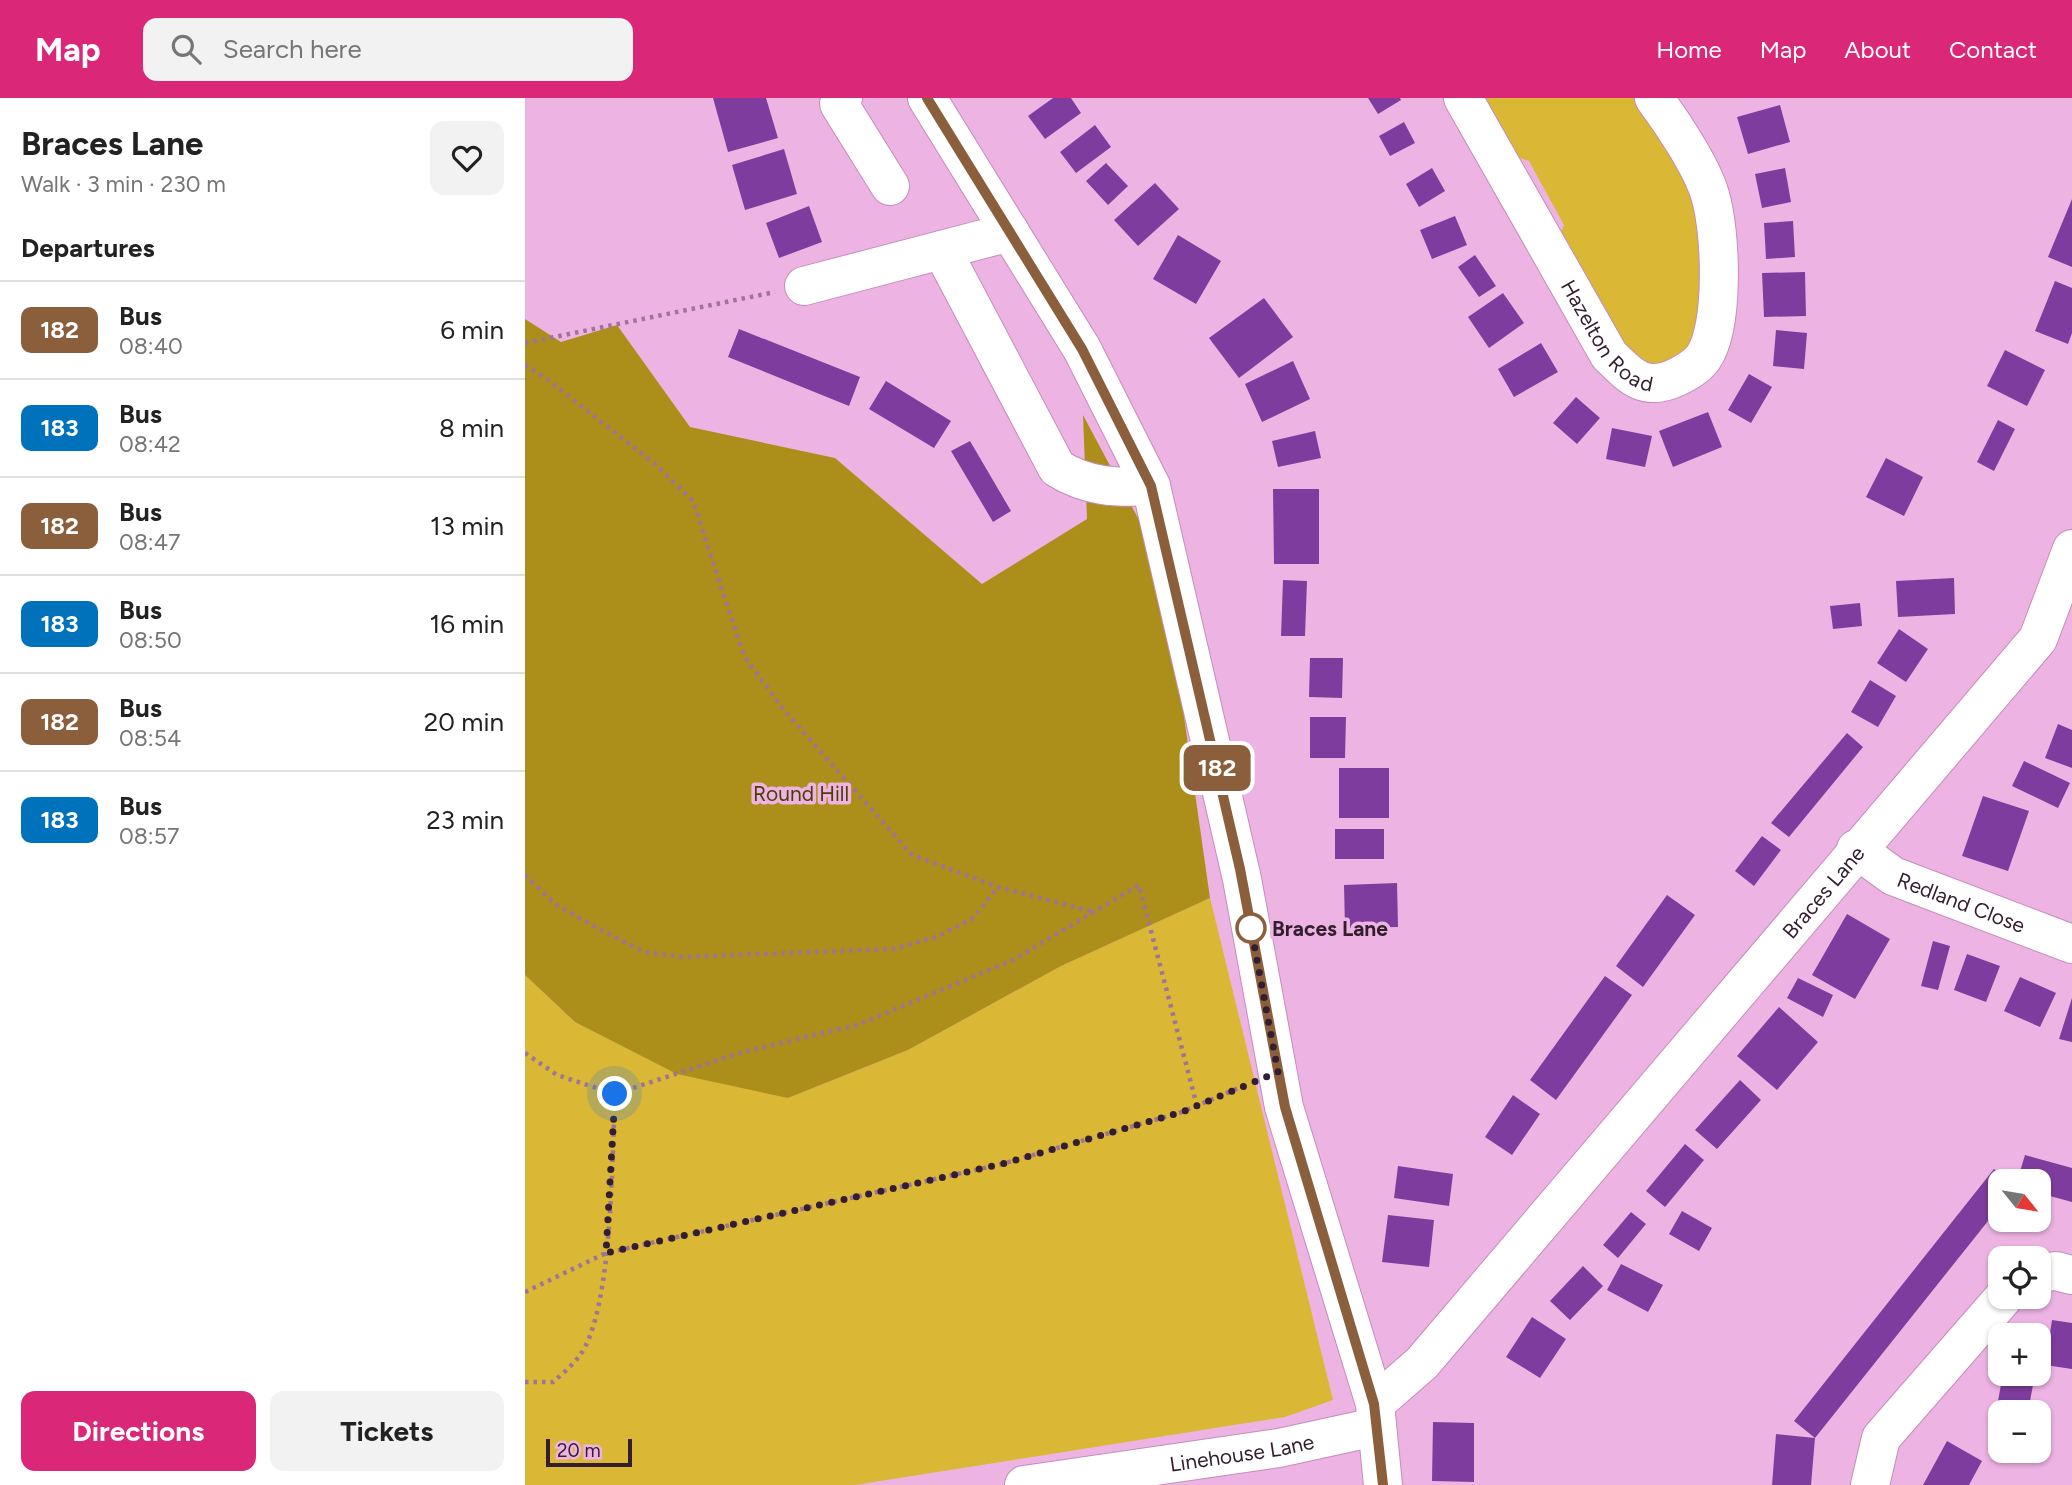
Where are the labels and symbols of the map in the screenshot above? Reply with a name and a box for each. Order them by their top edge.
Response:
street label: Hazelton Road [1556,275,1655,396]
line badge: 182 [1177,745,1257,791]
park label: Round Hill [753,781,849,806]
street label: Braces Lane [1777,841,1869,943]
street label: Redland Close [1894,866,2029,938]
marker: Braces Lane [1236,913,1266,943]
place label: Braces Lane [1272,916,1388,941]
your location [597,1076,632,1111]
north arrow [1988,1169,2051,1232]
street label: Linehouse Lane [1168,1428,1316,1476]
scale bar [546,1436,632,1468]

